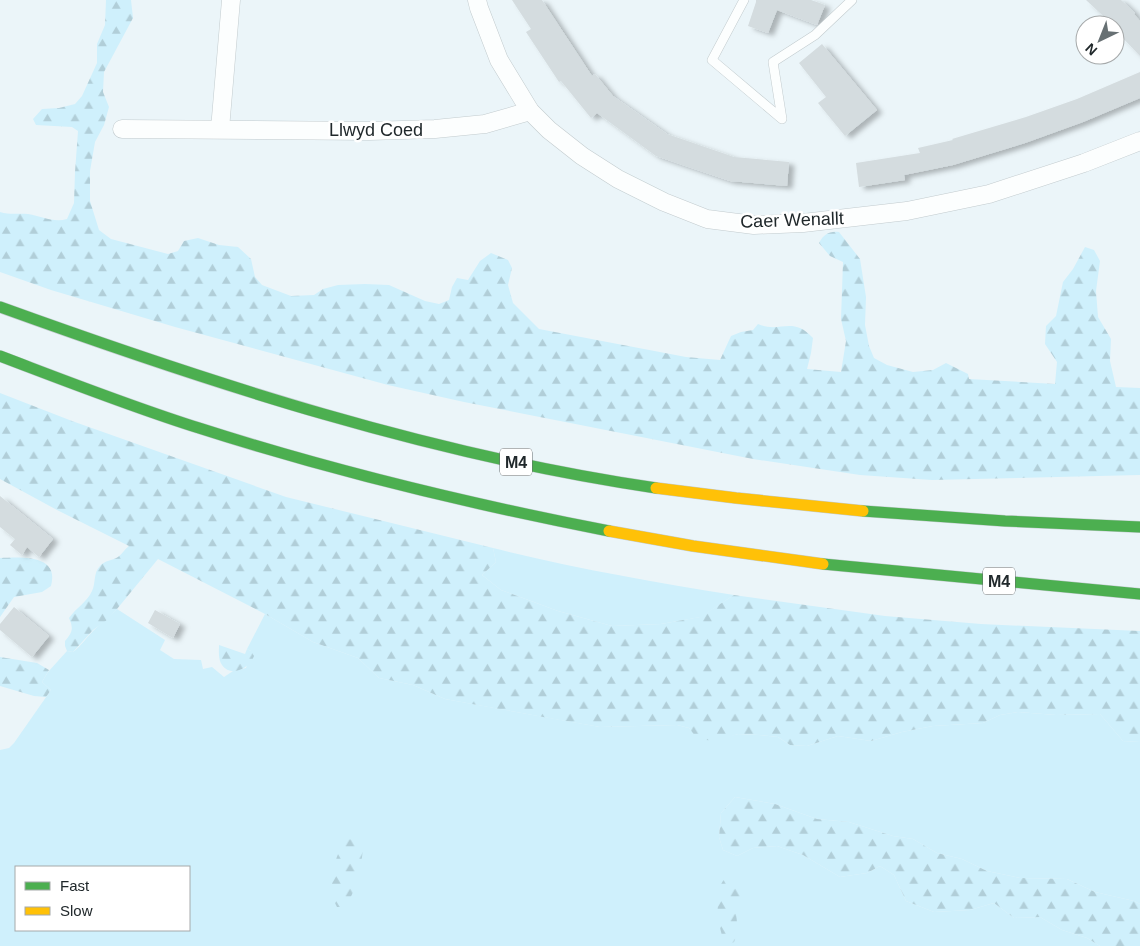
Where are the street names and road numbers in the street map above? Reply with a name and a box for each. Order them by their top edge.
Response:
street label: Llwyd Coed [329,120,423,140]
street label: Caer Wenallt [740,208,844,232]
road number: M4 [500,448,532,476]
road number: M4 [983,568,1015,594]

